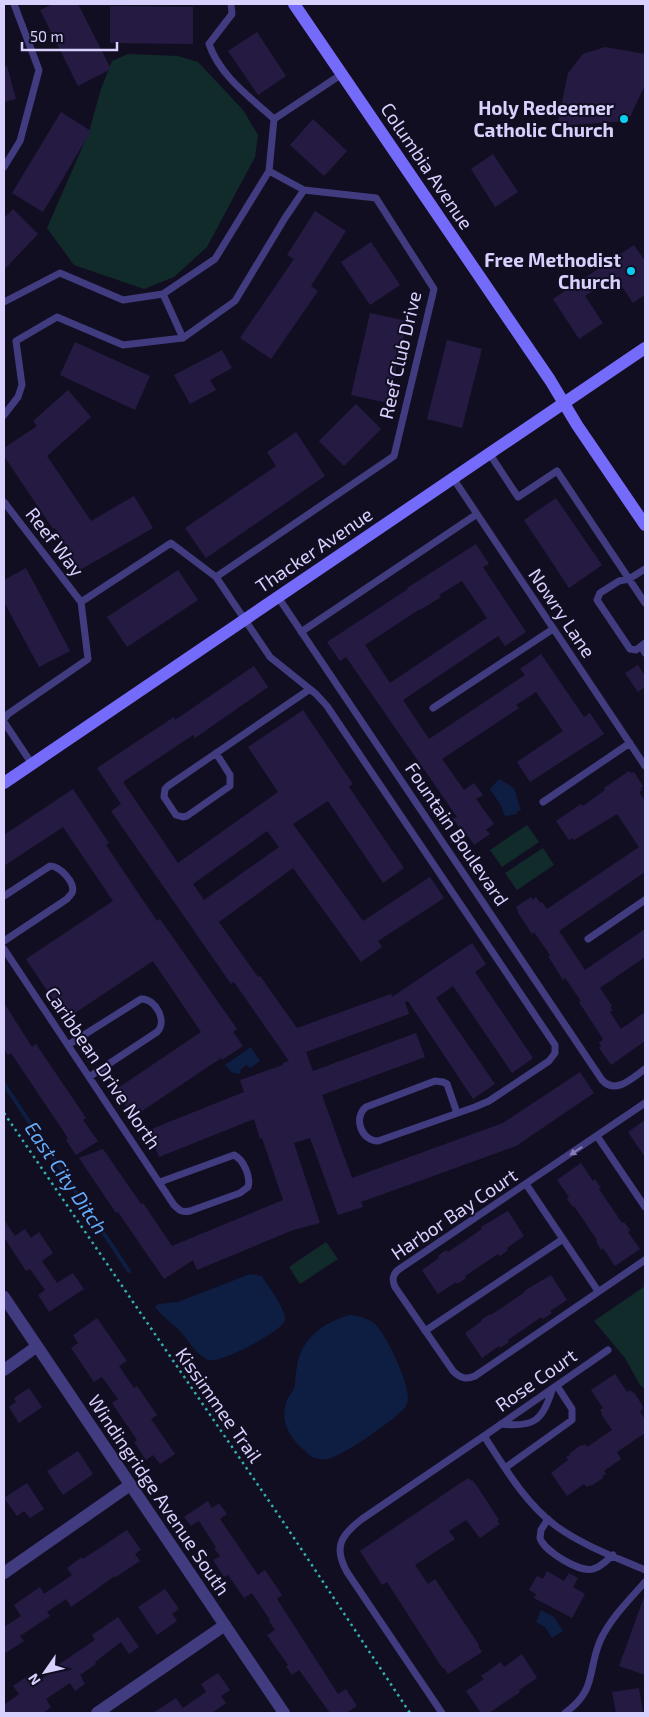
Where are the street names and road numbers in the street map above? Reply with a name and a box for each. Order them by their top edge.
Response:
street label: Columbia Avenue [376,98,478,234]
street label: Reef Club Drive [374,289,425,421]
street label: Thacker Avenue [251,502,377,597]
street label: Reef Way [21,503,89,581]
street label: Nowry Lane [524,564,601,662]
street label: Fountain Boulevard [401,758,514,910]
street label: Caribbean Drive North [41,982,166,1153]
street label: Harbor Bay Court [386,1163,521,1264]
street label: Kissimmee Trail [171,1343,268,1467]
street label: Rose Court [491,1343,581,1416]
street label: Windingridge Avenue South [84,1390,235,1599]

